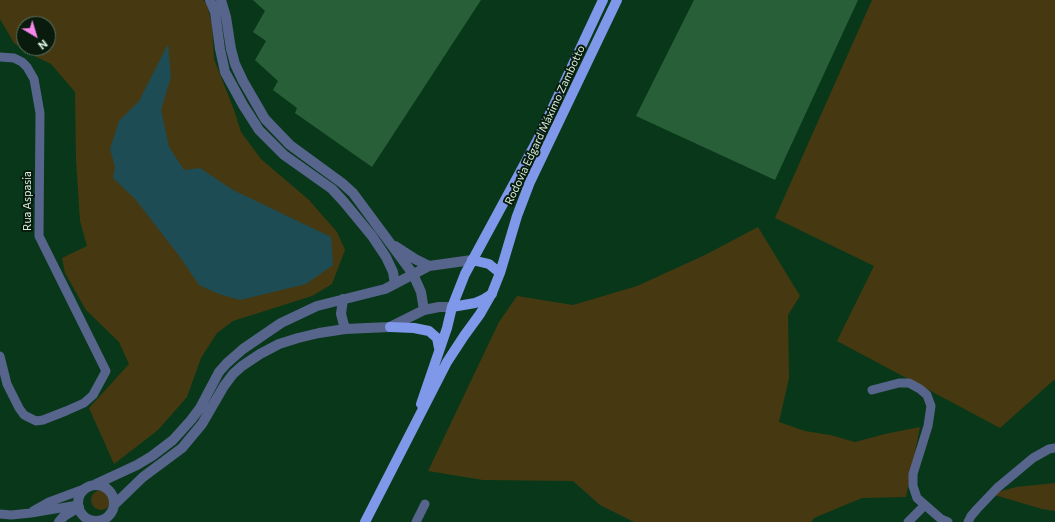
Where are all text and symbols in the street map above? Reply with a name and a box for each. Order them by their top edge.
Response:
north arrow [16,16,56,56]
text: N [36,37,50,53]
street label: Rodovia Edgard Máximo Zambotto [502,43,588,207]
street label: Rua Aspasia [20,171,34,231]

